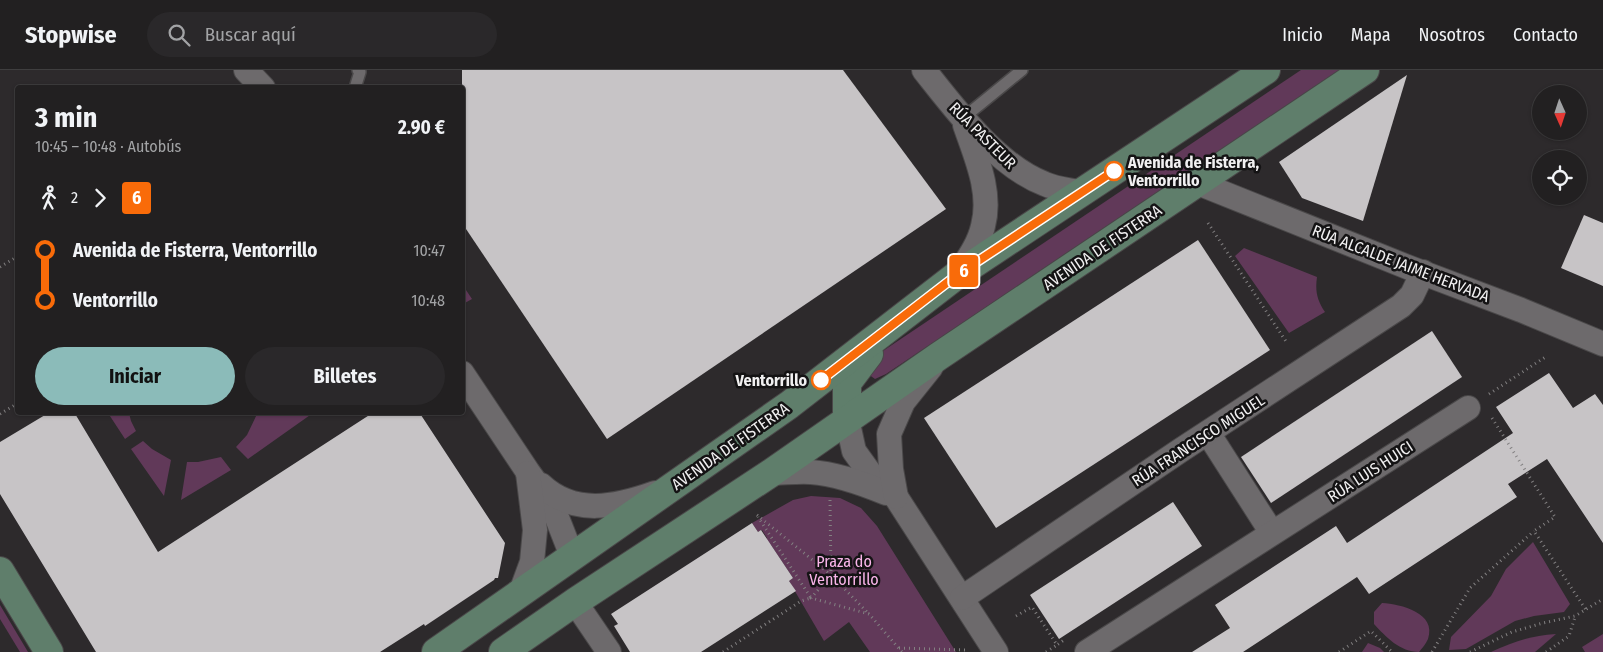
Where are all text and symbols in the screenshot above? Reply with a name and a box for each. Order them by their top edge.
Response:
search box [147,12,497,57]
text: Stopwise [25,21,117,49]
icon: search [165,21,193,49]
text: Buscar aquí [205,23,296,46]
text: Inicio [1282,24,1323,46]
text: Mapa [1351,24,1391,46]
text: Nosotros [1419,24,1485,46]
text: Contacto [1513,24,1578,46]
north arrow [1532,85,1588,140]
map controls [1532,85,1587,205]
street label: RÚA PASTEUR [945,98,1020,173]
text: 3 min [35,101,97,134]
text: 2.90 € [398,116,445,139]
text: 10:45 – 10:48 · Autobús [35,137,181,156]
button: locate [1532,150,1587,205]
place label: Avenida de Fisterra, Ventorrillo [1127,153,1259,190]
marker: Avenida de Fisterra, Ventorrillo [1104,161,1124,181]
icon: walk [35,184,63,212]
icon: forward [86,184,114,212]
text: 6 [132,187,141,209]
text: 2 [71,188,78,207]
street label: AVENIDA DE FISTERRA [1039,200,1166,294]
street label: RÚA ALCALDE JAIME HERVADA [1310,221,1493,306]
text: Avenida de Fisterra, Ventorrillo [73,239,317,262]
text: 10:47 [413,241,445,260]
line badge: 6 [948,255,980,287]
text: 6 [959,260,969,282]
text: Ventorrillo [73,289,158,312]
text: 10:48 [411,291,445,310]
button: Iniciar [35,347,235,405]
button: Billetes [245,347,445,405]
marker: Ventorrillo [811,370,831,390]
place label: Ventorrillo [735,371,807,390]
street label: RÚA FRANCISCO MIGUEL [1128,390,1268,490]
street label: AVENIDA DE FISTERRA [668,398,793,494]
street label: RÚA LUIS HUICI [1324,437,1416,506]
park label: Praza do Ventorrillo [809,552,879,589]

